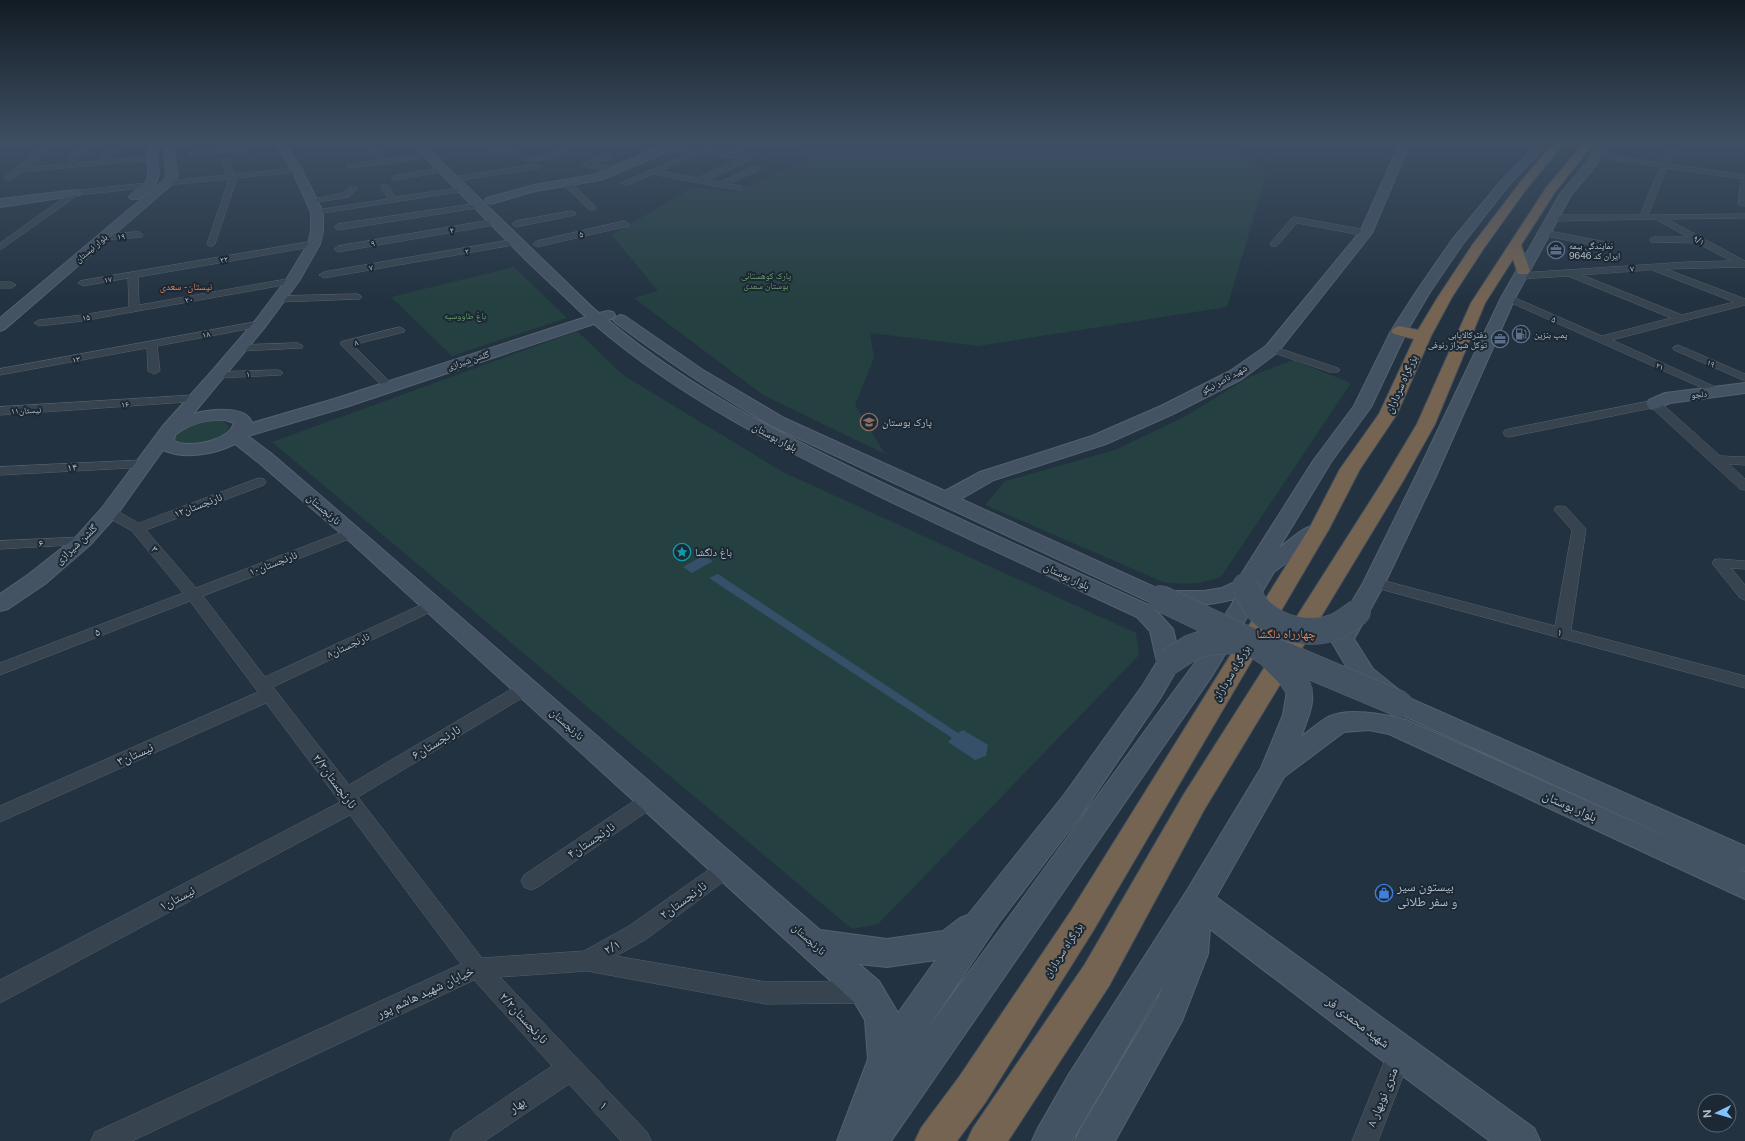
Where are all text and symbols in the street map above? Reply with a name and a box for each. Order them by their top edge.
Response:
street label: ۴ [449,224,455,236]
street label: ۵ [578,228,584,240]
street label: ۱۹ [117,230,125,242]
street label: بلوار نیستان [72,231,110,265]
street label: ۹/۱ [1691,232,1707,248]
street label: ۹ [370,237,376,249]
office icon: نمایندگی بیمه ایران کد 9646 [1546,240,1566,260]
place label: نمایندگی بیمه ایران کد 9646 [1569,240,1620,261]
street label: ۲ [464,245,470,257]
street label: ۲۲ [219,253,229,265]
street label: ۷ [368,261,374,273]
street label: ۷ [1630,262,1634,274]
park label: پارک کوهستانی بوستان سعدی [741,270,791,291]
street label: ۱۷ [103,273,113,285]
district label: نیستان - سعدی [160,280,212,293]
street label: ۲۰ [184,293,194,305]
park label: باغ طاووسیه [444,310,487,322]
street label: ۱۵ [81,311,91,323]
street label: ۵ [1550,313,1558,325]
fuel station icon: پمپ بنزین [1511,324,1531,344]
street label: ۱۸ [201,328,211,340]
place label: دفترکالایابی توکل شیراز رئوفی [1428,329,1487,350]
office icon: دفترکالایابی توکل شیراز رئوفی [1490,329,1510,349]
place label: پمپ بنزین [1534,329,1568,341]
street label: ۸ [353,336,359,348]
street label: گلشن شیرازی [446,348,491,372]
street label: ۱۳ [71,353,81,365]
street label: بزرگراه سرداران [1383,353,1420,415]
street label: ۱۹ [1705,356,1717,370]
street label: ۲۱ [1654,359,1666,373]
street label: شهید ناصر نیکو [1199,362,1249,396]
street label: ۱ [246,368,250,380]
street label: دلجو [1691,388,1708,400]
street label: ۱۶ [121,398,129,410]
street label: ۱۱نیستان [10,404,42,416]
school or university icon: پارک بوستان [859,412,879,432]
place label: پارک بوستان [882,416,932,429]
street label: بلوار بوستان [750,420,799,455]
street label: ۱۴ [67,461,77,473]
street label: ۱۲نارنجستان [172,490,224,521]
street label: نارنجستان [304,491,343,528]
street label: گلشن شیرازی [53,521,100,567]
street label: ۶ [38,537,44,549]
place icon: باغ دلگشا [672,542,692,562]
street label: ۳ [149,543,161,555]
place label: باغ دلگشا [695,546,732,559]
street label: ۱۰نارنجستان [247,548,299,579]
street label: بلوار بوستان [1042,560,1092,593]
street label: ۵ [93,625,102,638]
street label: ۱ [1556,626,1564,638]
district label: چهارراه دلگشا [1256,627,1316,641]
street label: ۸نارنجستان [325,630,372,661]
street label: بزرگراه سرداران [1210,643,1253,703]
street label: نارنجستان [547,706,586,743]
street label: ۶نارنجستان [409,722,464,763]
street label: ۳نیستان [114,739,156,770]
street label: ۲/۳نارنجستان [309,751,360,812]
street label: بلوار بوستان [1540,787,1600,826]
street label: ۴نارنجستان [564,819,618,862]
street label: ۲نارنجستان [657,878,710,923]
place label: بیستون سیر و سفر طلائی [1396,879,1457,910]
street label: ۱نیستان [157,882,198,914]
shop icon: بیستون سیر و سفر طلائی [1374,883,1394,903]
street label: بزرگراه سرداران [1041,920,1086,980]
street label: نارنجستان [789,921,828,958]
street label: ۲/۱ [601,937,623,957]
street label: خیابان شهید هاشم پور [373,963,476,1022]
street label: ۲/۲نارنجستان [496,989,552,1047]
street label: شهید محمدی فر [1322,993,1393,1052]
street label: ۸ متری نوبهار [1363,1065,1402,1129]
north arrow [1697,1093,1737,1133]
street label: بهار [505,1094,529,1117]
street label: ۱ [597,1098,611,1112]
text: N [1701,1109,1713,1119]

